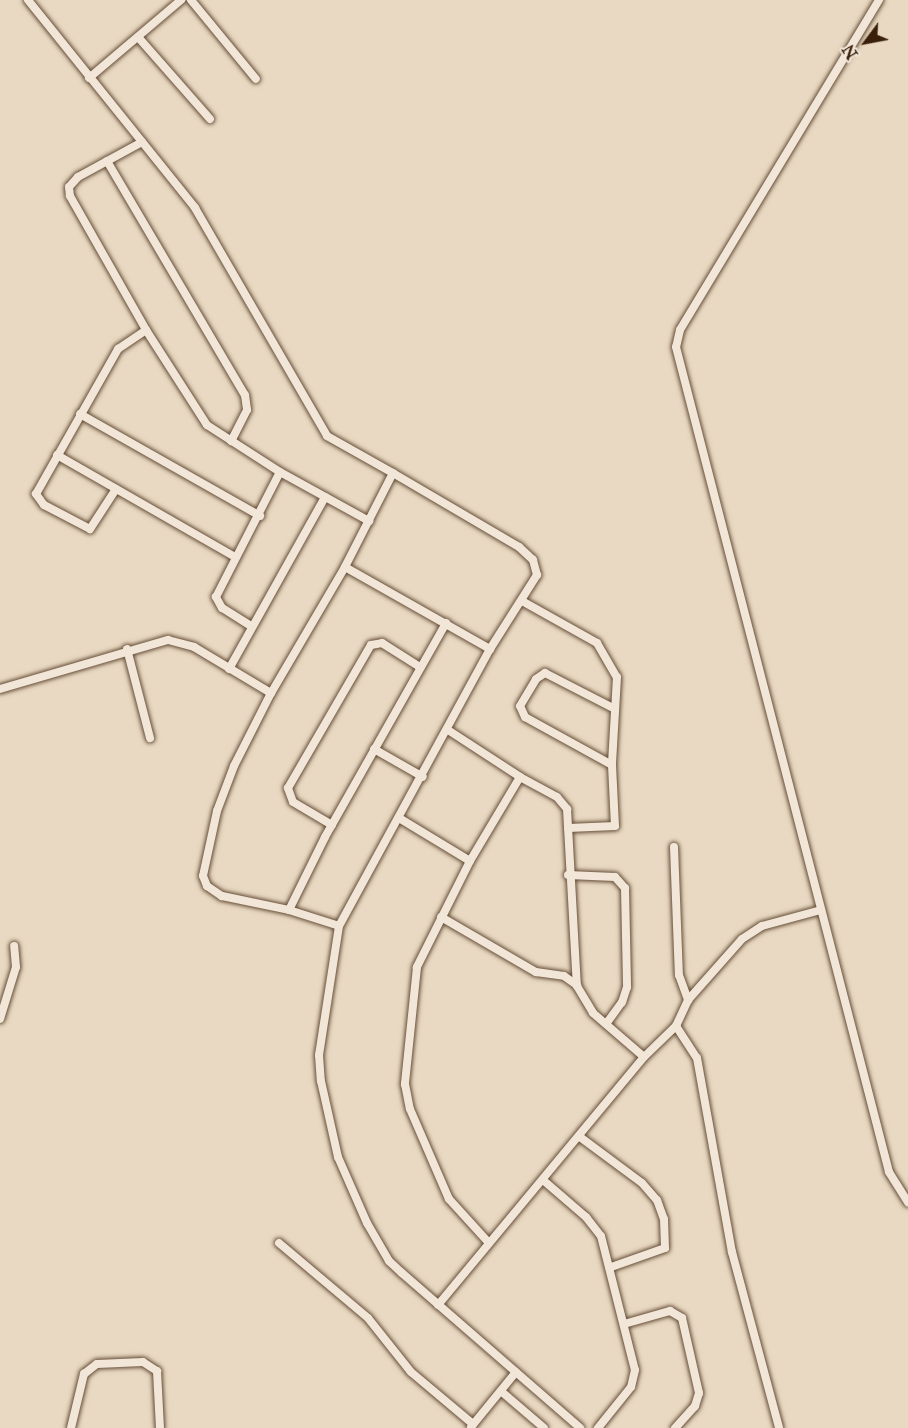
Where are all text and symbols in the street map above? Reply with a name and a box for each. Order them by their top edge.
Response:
north arrow [836,12,896,72]
text: N [839,41,862,63]

